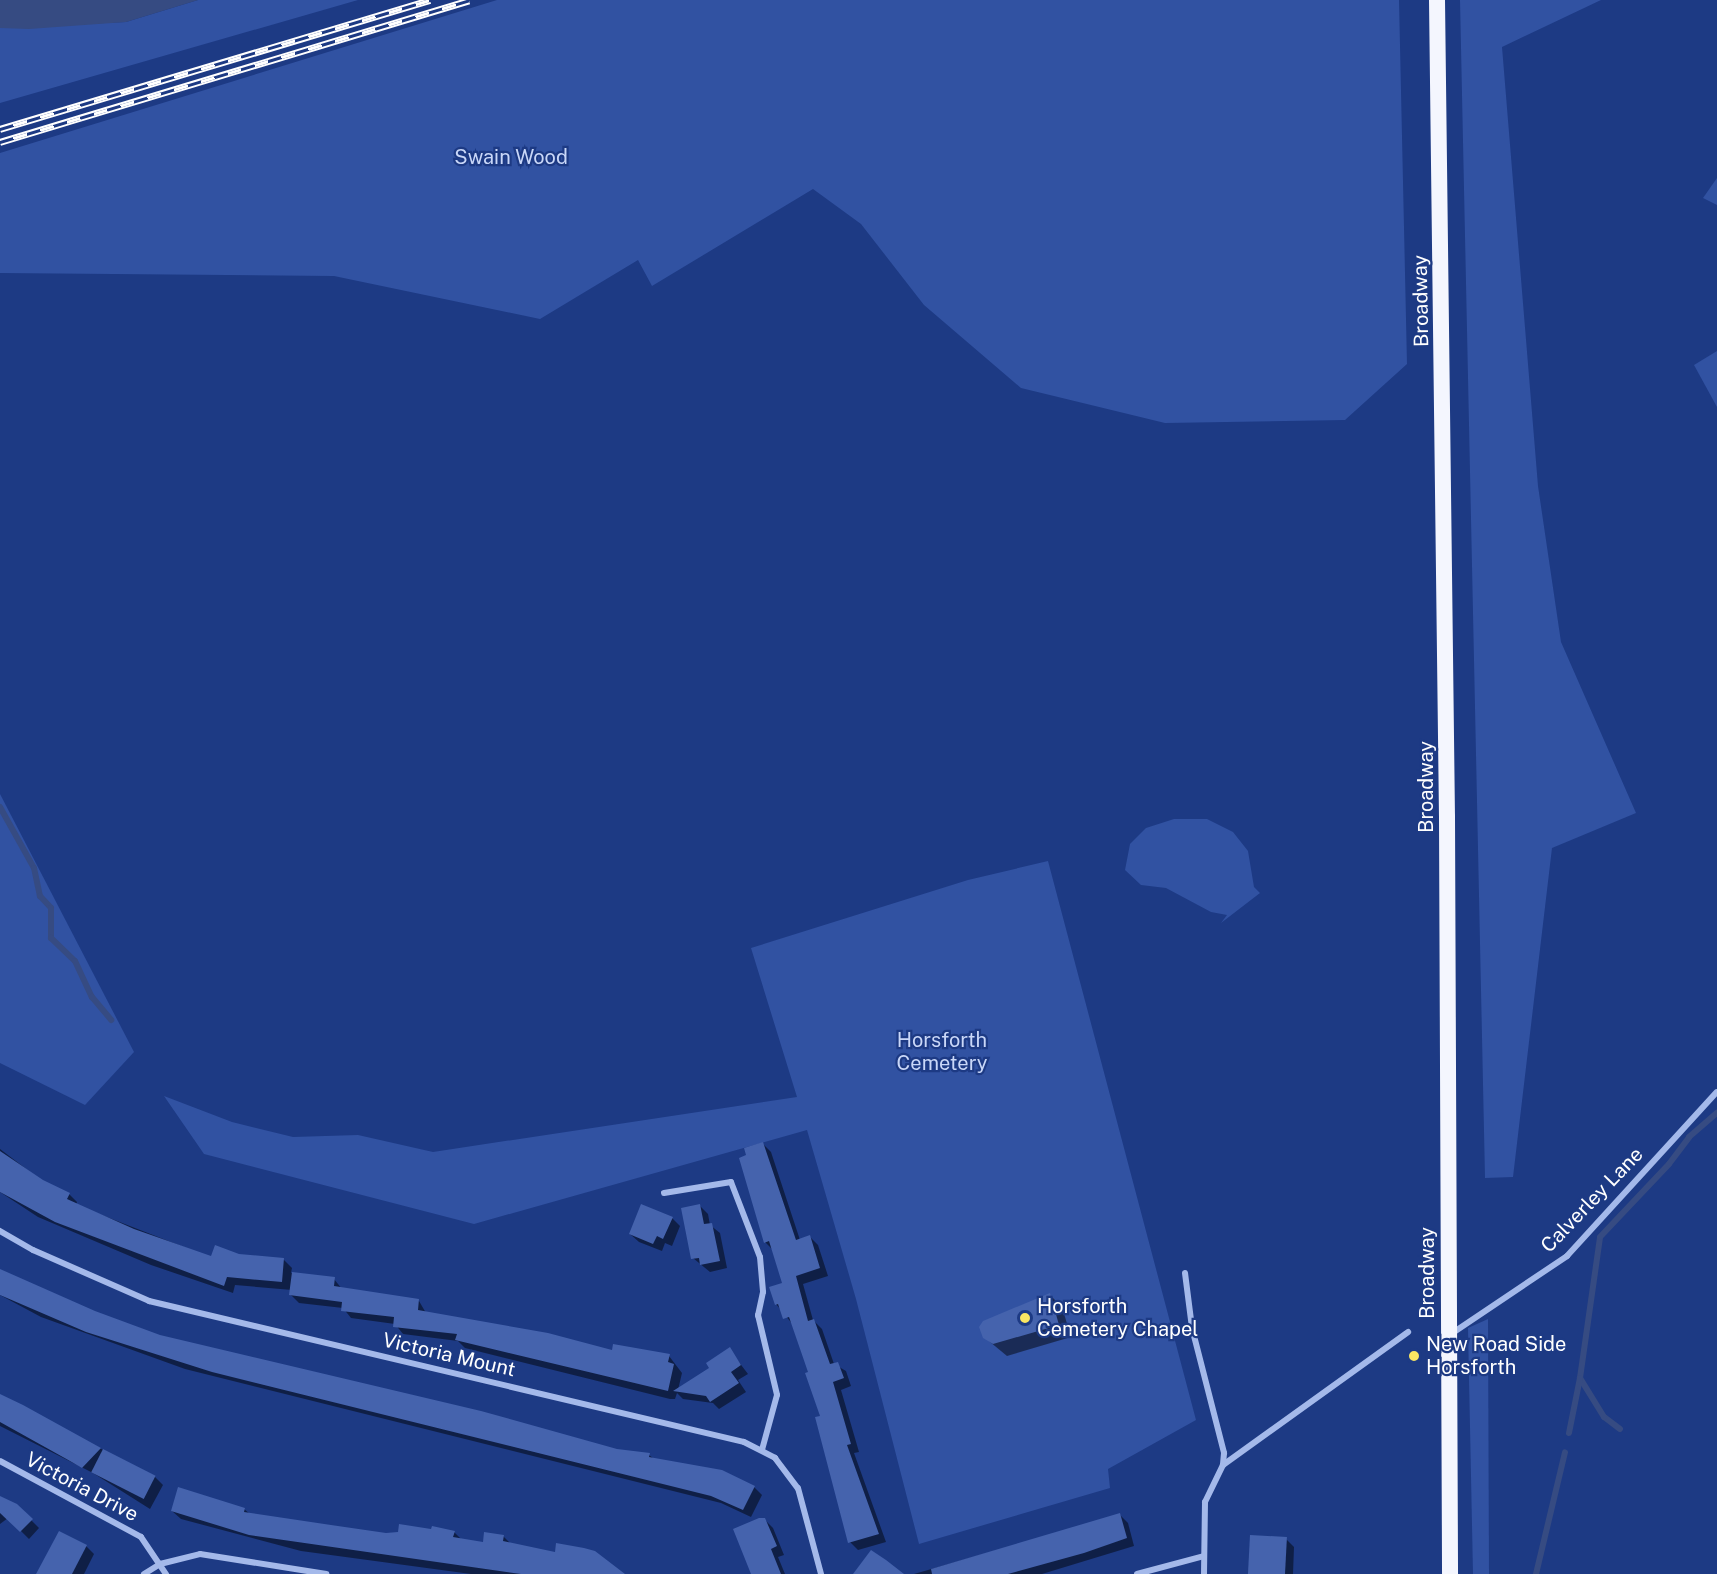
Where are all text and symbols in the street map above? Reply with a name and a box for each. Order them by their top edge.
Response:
park label: Swain Wood [454,145,568,169]
street label: Broadway [1408,255,1434,347]
street label: Broadway [1414,741,1438,833]
park label: Horsforth Cemetery [897,1028,987,1075]
street label: Calverley Lane [1536,1142,1648,1258]
street label: Broadway [1415,1227,1439,1319]
place label: Horsforth Cemetery Chapel [1037,1294,1198,1341]
marker: Horsforth Cemetery Chapel [1018,1311,1032,1325]
street label: Victoria Mount [380,1328,518,1382]
place label: New Road Side Horsforth [1426,1332,1566,1379]
marker: New Road Side Horsforth [1407,1349,1421,1363]
street label: Victoria Drive [22,1447,142,1527]

